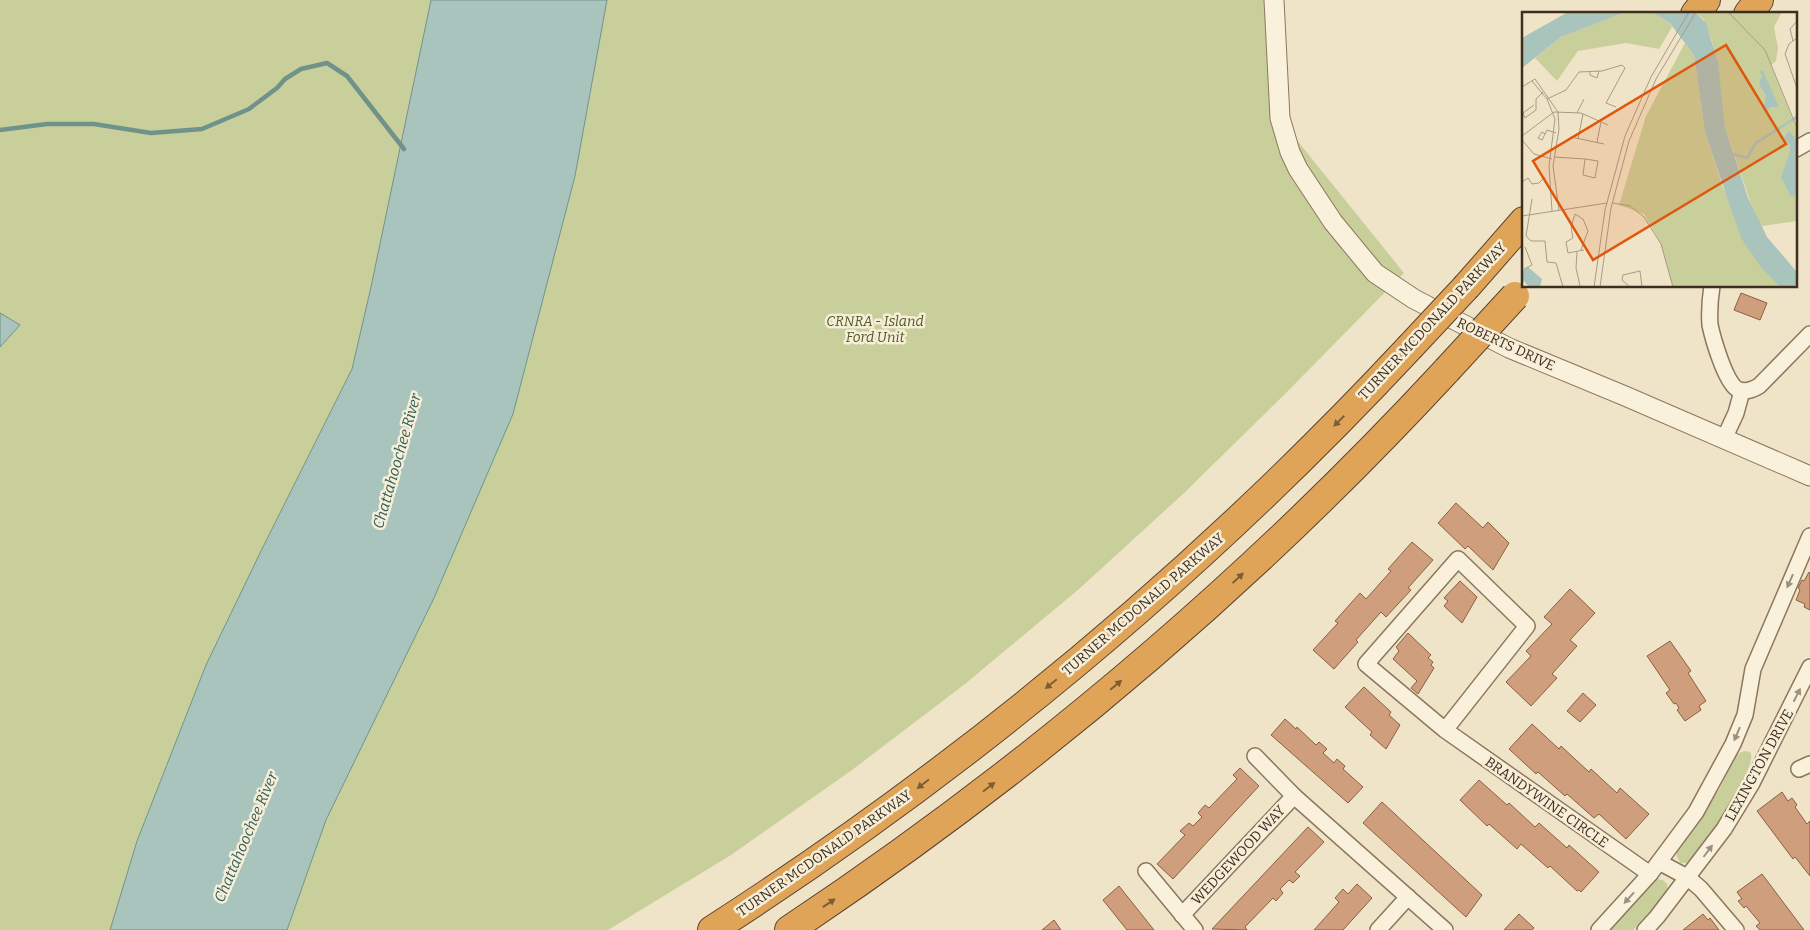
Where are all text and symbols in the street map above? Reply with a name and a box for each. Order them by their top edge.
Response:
inset map [1522,12,1798,288]
street label: TURNER MCDONALD PARKWAY [1355,239,1510,404]
park label: CRNRA - Island Ford Unit [826,313,924,346]
street label: ROBERTS DRIVE [1454,314,1558,375]
water label: Chattahoochee River [369,391,425,531]
one-way arrow [1333,415,1345,427]
street label: TURNER MCDONALD PARKWAY [1059,529,1228,679]
one-way arrow [1231,572,1243,584]
one-way arrow [1786,574,1794,588]
one-way arrow [1045,678,1058,689]
one-way arrow [1109,680,1122,691]
one-way arrow [1793,687,1801,702]
street label: LEXINGTON DRIVE [1722,706,1797,824]
one-way arrow [1733,727,1741,742]
street label: BRANDYWINE CIRCLE [1482,753,1612,851]
water label: Chattahoochee River [210,768,282,905]
one-way arrow [917,778,930,789]
one-way arrow [982,782,996,792]
street label: TURNER MCDONALD PARKWAY [734,787,915,920]
street label: WEDGEWOOD WAY [1188,802,1289,908]
one-way arrow [1702,844,1713,857]
one-way arrow [1623,892,1635,904]
one-way arrow [822,898,836,908]

